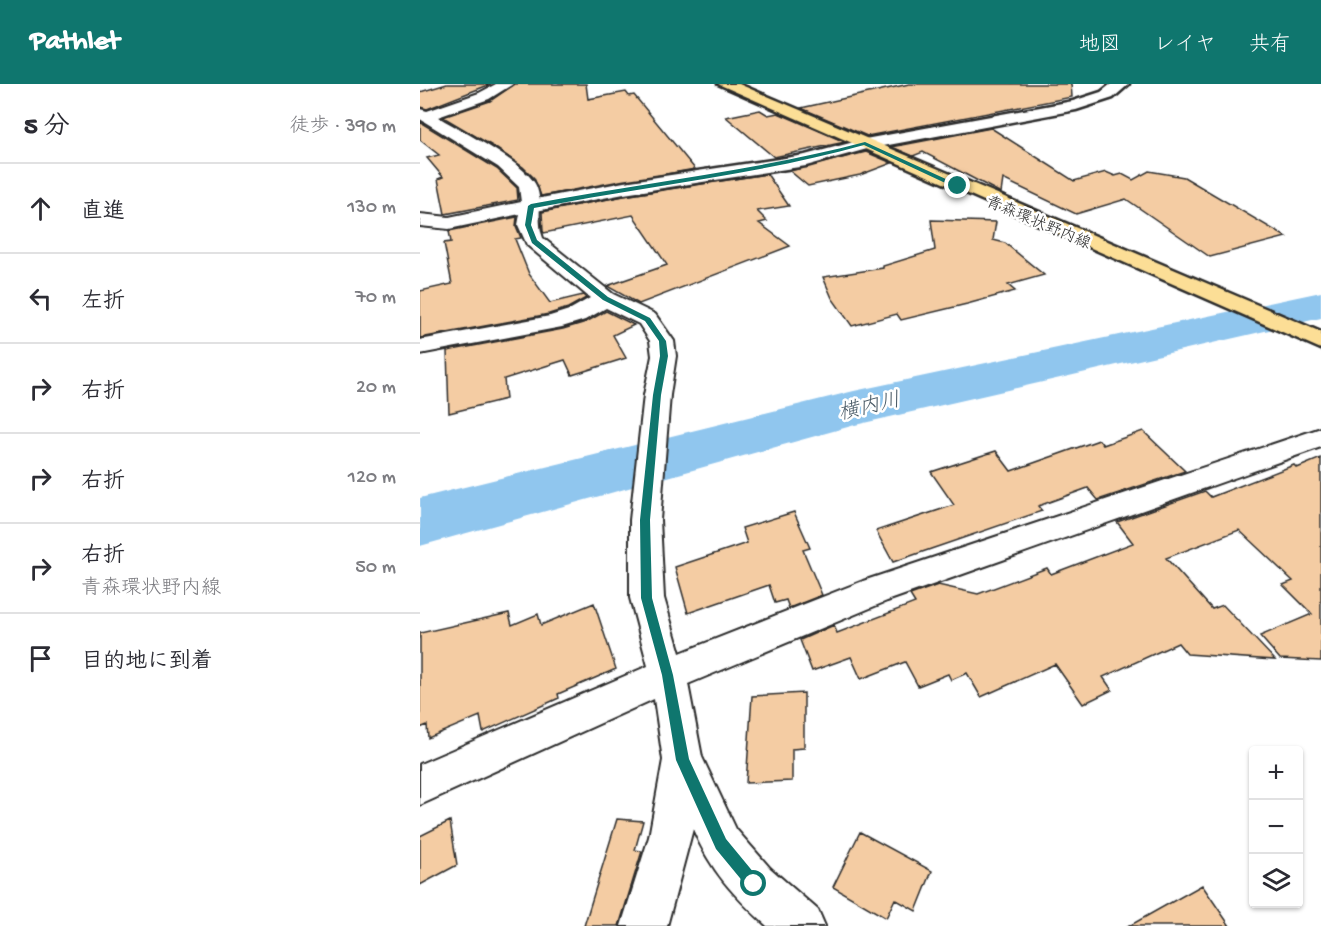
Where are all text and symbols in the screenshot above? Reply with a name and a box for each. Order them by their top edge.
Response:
text: Pathlet [30,26,120,59]
text: 地図 [1079,34,1121,59]
text: レイヤ [1154,34,1216,59]
text: 共有 [1249,34,1291,59]
text: 5 分 [24,113,70,144]
text: 徒歩 · 390 m [290,116,396,139]
route end [944,172,970,198]
icon: ahead [24,192,57,225]
street label: 青森環状野内線 [982,192,1094,255]
text: 130 m [347,197,396,220]
text: 直進 [81,200,125,226]
icon: left [24,282,57,315]
text: 70 m [355,287,396,310]
text: 左折 [81,290,125,316]
icon: right [24,372,57,405]
text: 20 m [356,377,396,400]
text: 右折 [81,380,125,406]
water label: 横内川 [836,388,903,428]
icon: right [24,462,57,495]
text: 120 m [348,467,396,490]
text: 右折 [81,470,125,496]
text: 右折 [81,544,125,570]
icon: right [24,552,57,585]
text: 50 m [355,557,396,580]
text: 青森環状野内線 [81,578,221,601]
icon: arrive [24,642,57,675]
text: 目的地に到着 [81,650,213,676]
map controls [1249,746,1303,908]
button: + [1249,746,1303,800]
button: − [1249,800,1303,854]
button: layers [1249,854,1303,908]
route start [740,870,766,896]

